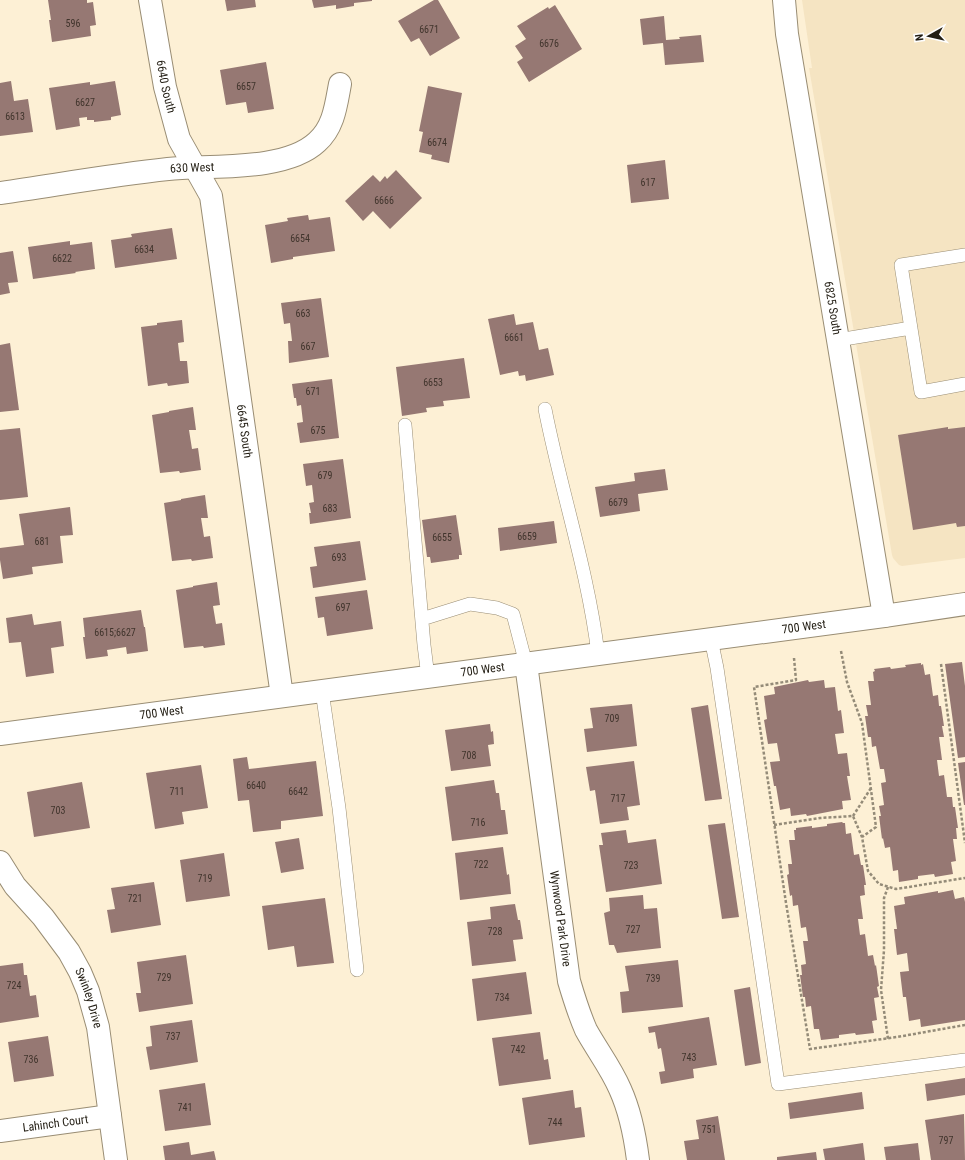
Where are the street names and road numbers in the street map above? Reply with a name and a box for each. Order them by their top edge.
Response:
street label: 6640 South [153,59,179,115]
street label: 630 West [169,160,215,176]
street label: 6825 South [821,280,844,336]
street label: 6645 South [234,403,255,459]
street label: 700 West [781,617,827,637]
street label: 700 West [460,660,506,679]
street label: 700 West [139,703,185,722]
street label: Wynwood Park Drive [547,870,574,968]
street label: Swinley Drive [72,965,105,1030]
street label: Lahinch Court [22,1112,90,1135]

